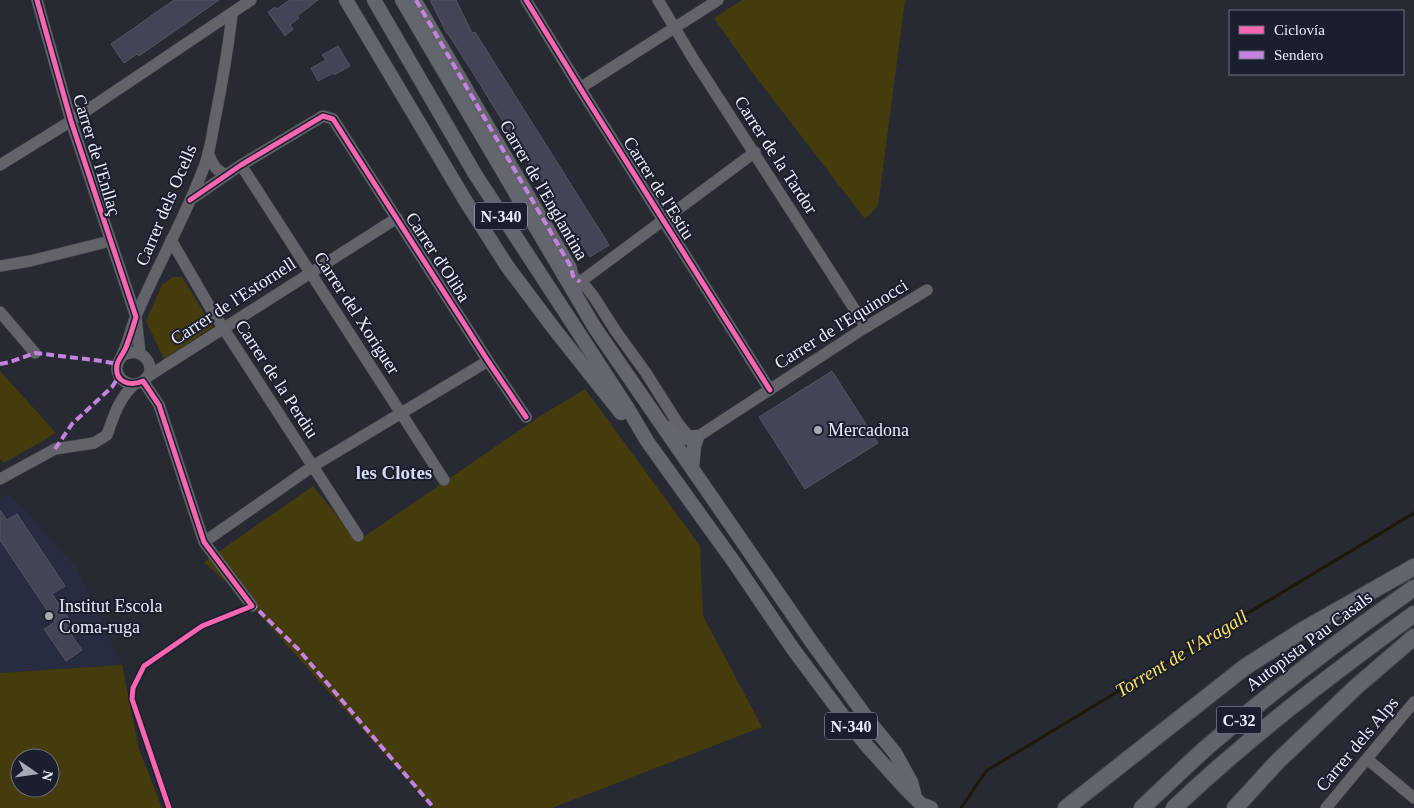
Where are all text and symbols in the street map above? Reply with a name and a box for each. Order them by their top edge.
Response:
legend [1229,10,1404,75]
text: Ciclovía [1274,22,1325,38]
text: Sendero [1274,47,1323,63]
street label: Carrer de l'Enllaç [69,92,125,218]
street label: Carrer de la Tardor [730,92,822,218]
street label: Carrer de l'Englantina [496,117,592,263]
street label: Carrer de l'Estiu [619,133,699,243]
street label: Carrer dels Ocells [131,141,201,269]
road number: N-340 [475,202,527,230]
street label: Carrer d'Oliba [402,208,474,306]
street label: Carrer del Xoriguer [310,248,404,378]
street label: Carrer de l'Estornell [167,253,299,349]
street label: Carrer de l'Equinocci [771,275,911,373]
street label: Carrer de la Perdiu [231,316,323,442]
place label: Mercadona [828,420,909,440]
marker: Mercadona [812,424,824,436]
district label: les Clotes [356,462,432,483]
street label: Autopista Pau Casals [1242,587,1376,695]
place label: Institut Escola Coma-ruga [59,596,162,637]
water label: Torrent de l'Aragall [1111,606,1251,701]
marker: Institut Escola Coma-ruga [43,610,55,622]
street label: Carrer dels Alps [1312,693,1402,795]
road number: C-32 [1216,706,1262,734]
road number: N-340 [825,712,877,739]
north arrow [10,748,60,798]
text: N [39,769,56,782]

